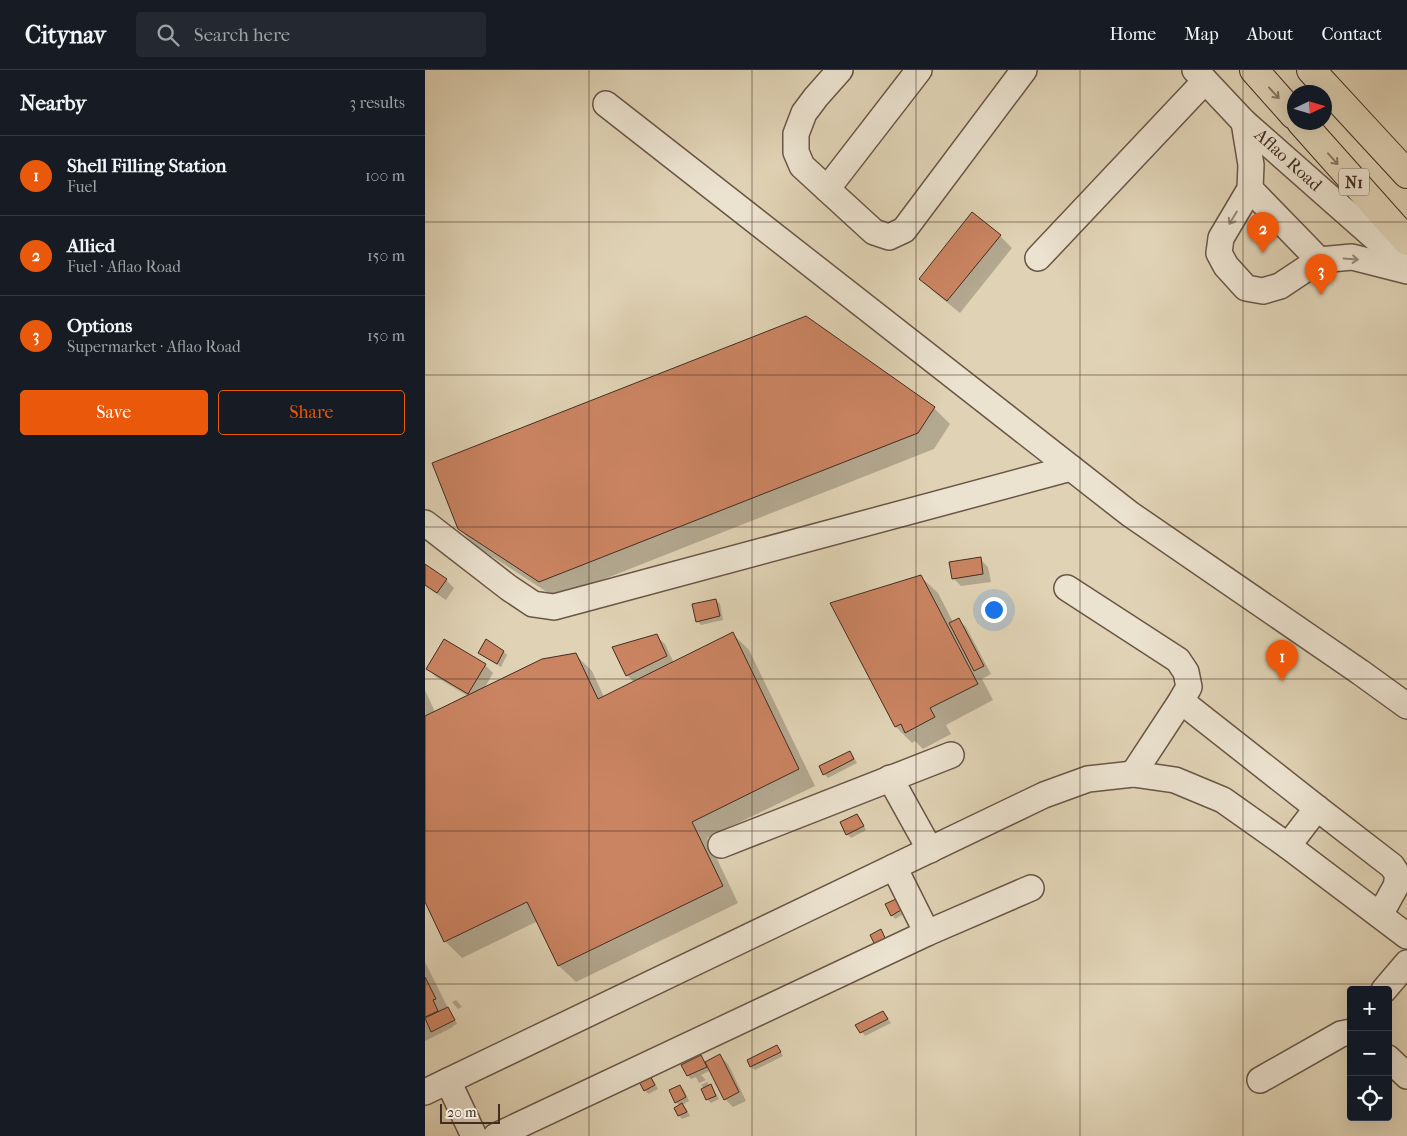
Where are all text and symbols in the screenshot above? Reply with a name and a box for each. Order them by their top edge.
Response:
search box [136,12,486,57]
text: Citynav [25,21,106,49]
icon: search [154,21,182,49]
text: Search here [194,24,290,46]
text: Home [1109,24,1156,45]
text: Map [1184,24,1219,45]
text: About [1247,24,1293,45]
text: Contact [1321,24,1382,45]
north arrow [1287,85,1332,130]
one-way arrow [1268,86,1280,99]
text: Nearby [20,91,86,115]
text: 3 results [349,93,405,112]
street label: Aflao Road [1249,124,1326,196]
one-way arrow [1328,152,1339,165]
text: Shell Filling Station [67,155,227,177]
text: 1 [33,166,39,185]
text: 100 m [365,166,405,185]
road number: N1 [1339,168,1369,195]
text: Fuel [67,177,97,196]
one-way arrow [1227,210,1237,224]
pin: 2 [1247,212,1279,253]
text: Allied [67,235,115,257]
text: 2 [32,246,40,265]
text: 150 m [367,246,405,265]
pin: 3 [1305,254,1337,295]
one-way arrow [1343,254,1359,263]
text: Fuel · Aflao Road [67,257,181,276]
text: Options [67,315,132,337]
text: 3 [33,326,39,345]
text: 150 m [367,326,405,345]
text: Supermarket · Aflao Road [67,337,241,356]
button: Save [20,390,208,435]
button: Share [218,390,405,435]
your location [981,597,1007,623]
pin: 1 [1266,640,1298,681]
map controls [1347,986,1392,1121]
button: + [1347,986,1392,1031]
button: − [1347,1031,1392,1076]
button: locate [1347,1076,1392,1121]
scale bar [440,1101,500,1124]
text: 20 m [447,1104,477,1121]

